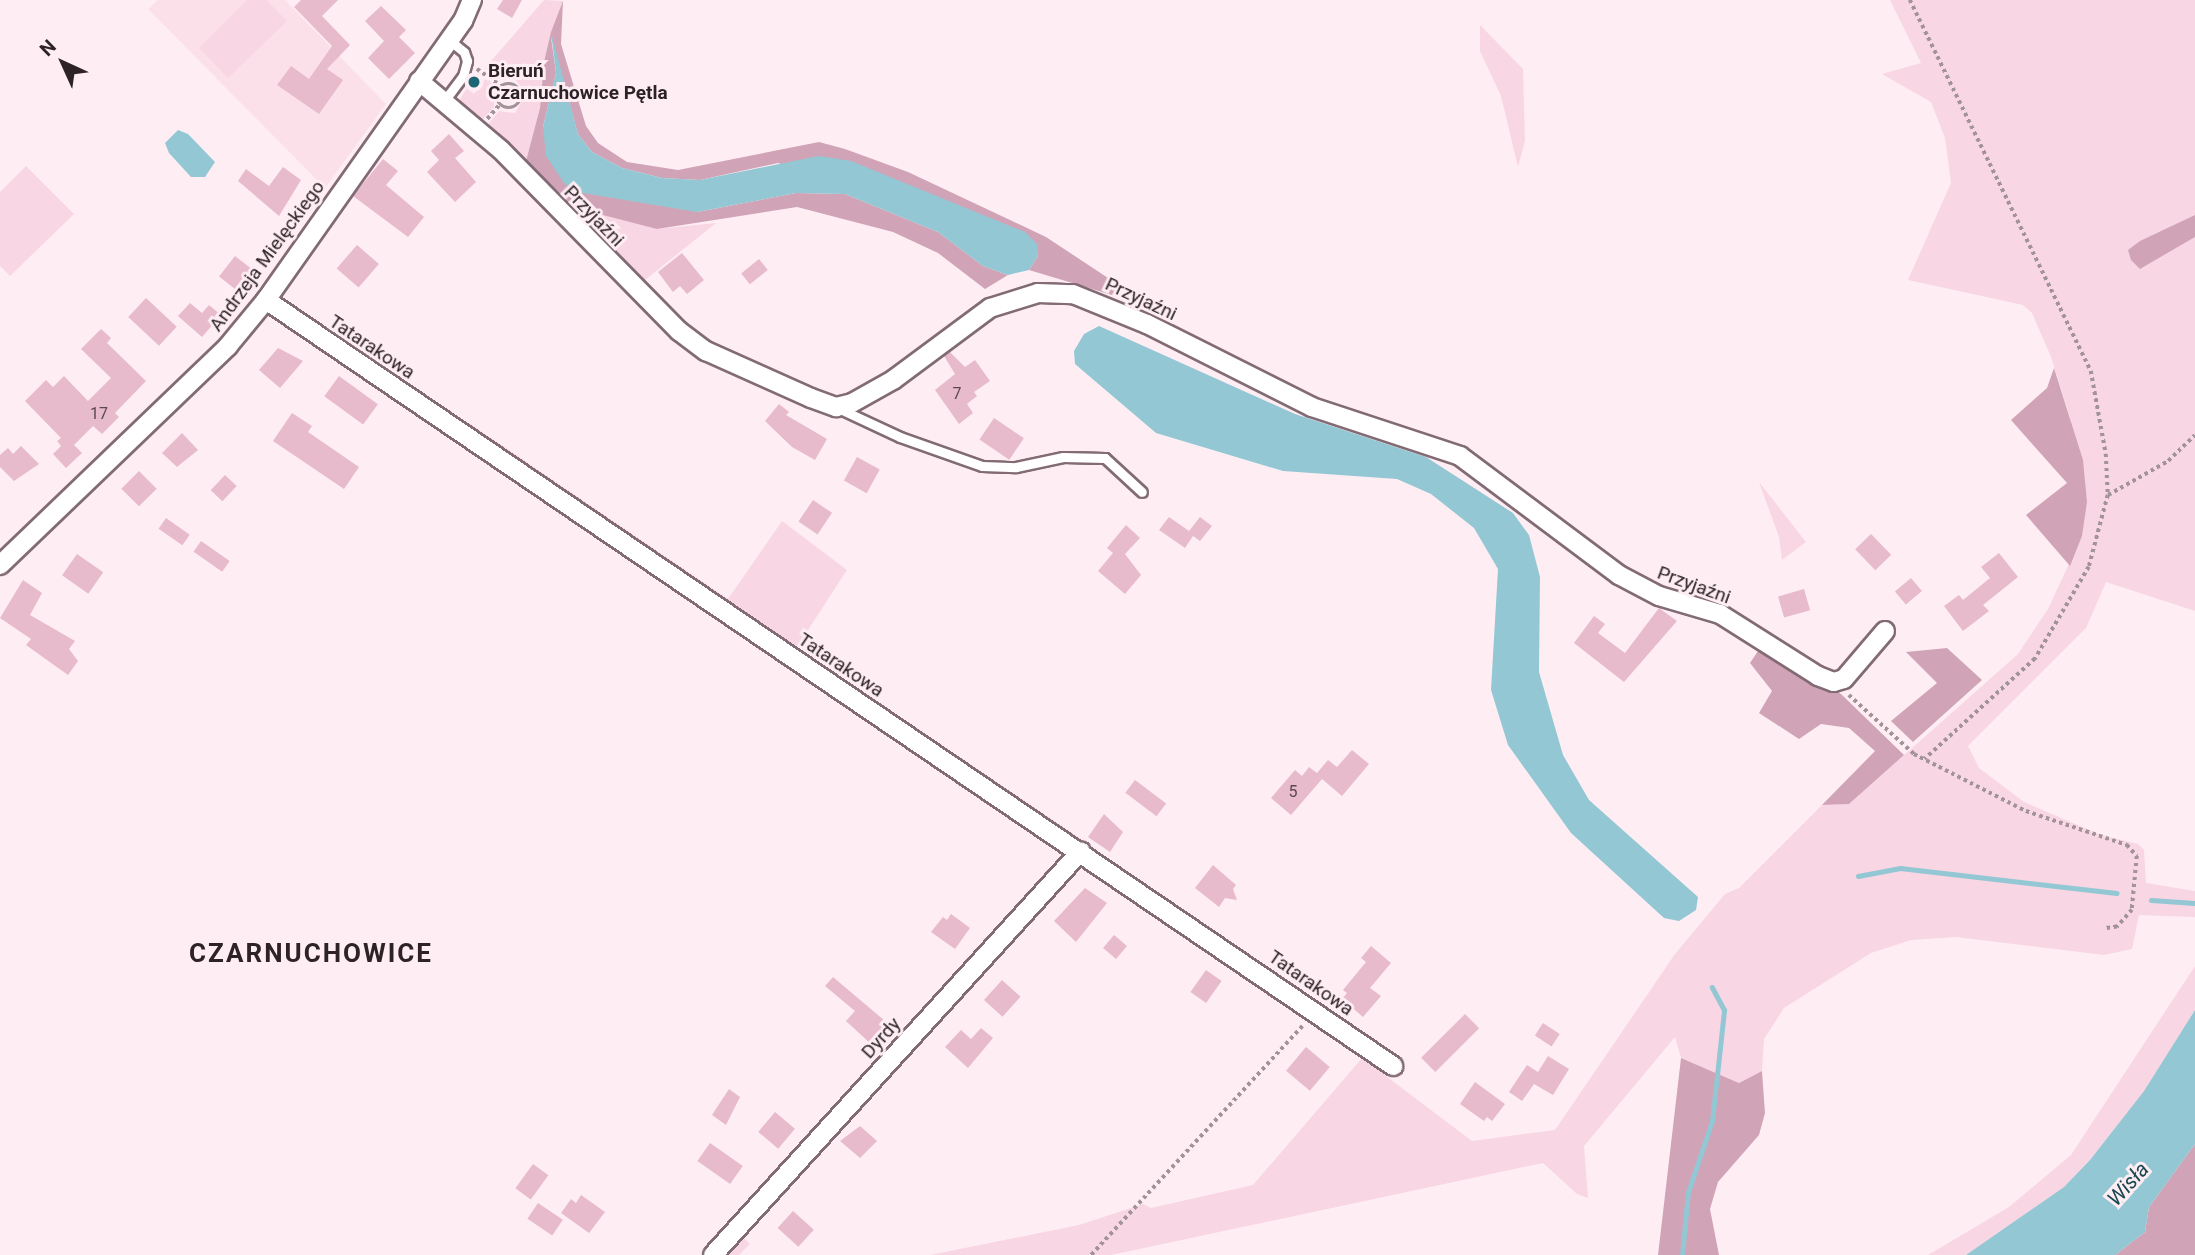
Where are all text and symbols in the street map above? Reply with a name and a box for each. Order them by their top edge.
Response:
north arrow [28,28,98,98]
text: N [35,35,61,61]
place label: Bieruń Czarnuchowice Pętla [488,60,668,104]
marker: Bieruń Czarnuchowice Pętla [466,74,482,90]
street label: Andrzeja Mielęckiego [205,176,329,336]
street label: Przyjaźni [559,181,629,251]
street label: Przyjaźni [1102,273,1180,325]
street label: Tatarakowa [325,310,419,384]
house number: 7 [953,384,961,404]
house number: 17 [90,404,108,424]
street label: Przyjaźni [1654,561,1734,609]
street label: Tatarakowa [794,628,888,702]
house number: 5 [1289,782,1297,802]
district label: CZARNUCHOWICE [191,938,431,970]
street label: Tatarakowa [1264,945,1358,1021]
street label: Dyrdy [857,1013,905,1063]
water label: Wisła [2102,1157,2154,1211]

